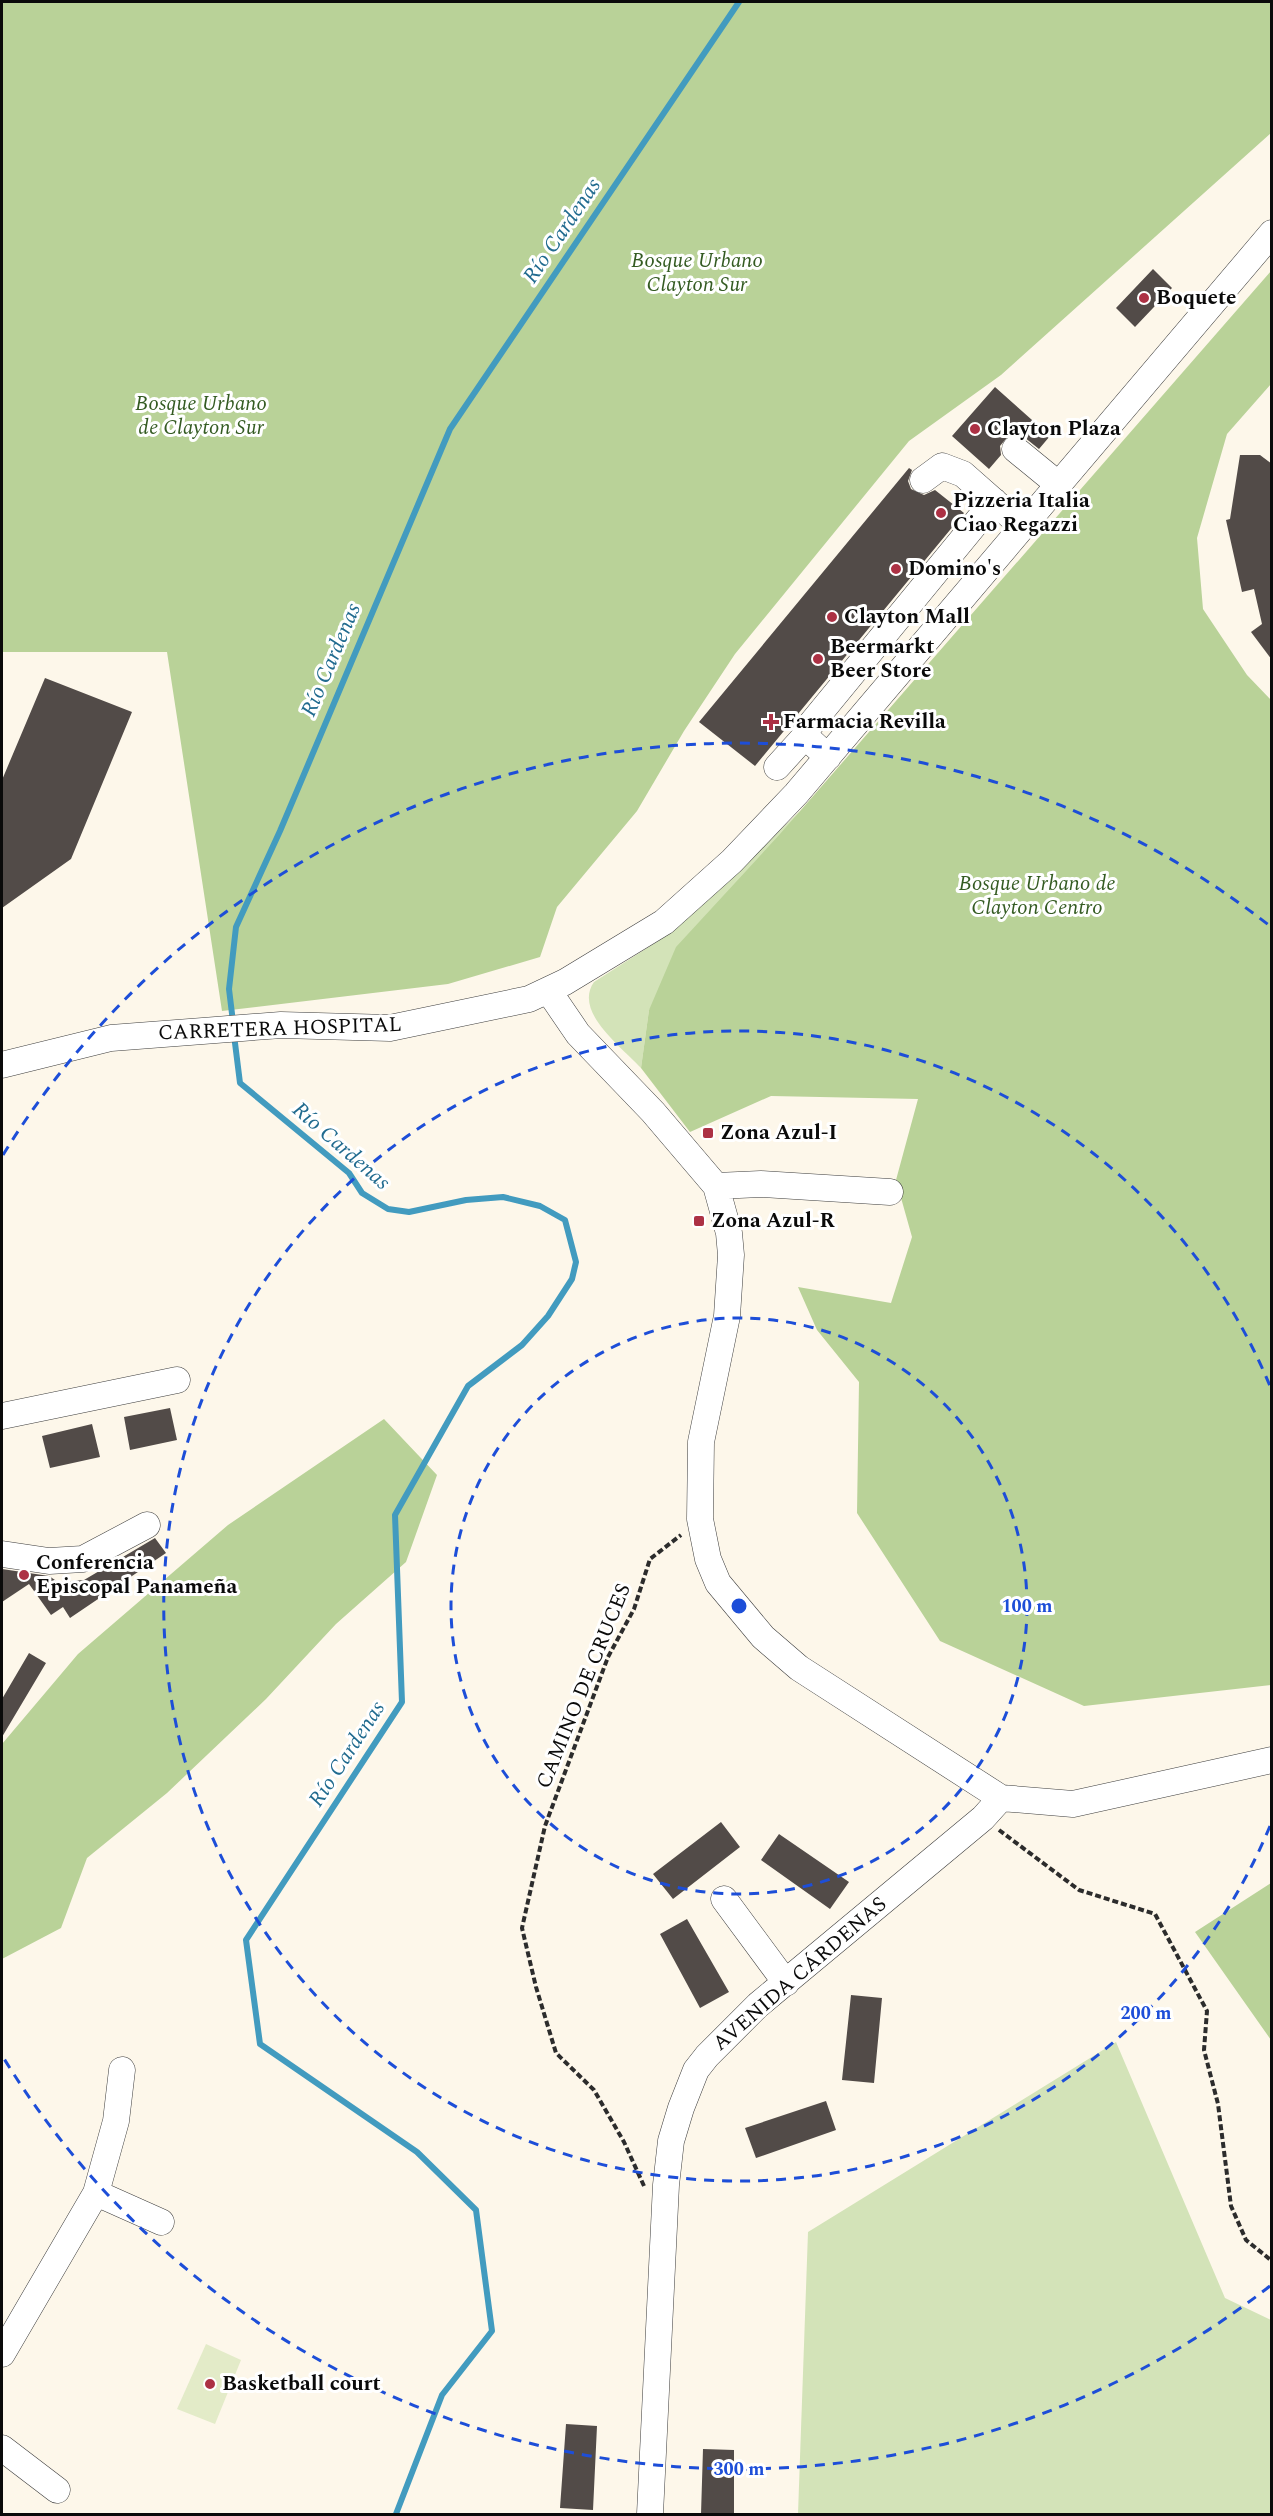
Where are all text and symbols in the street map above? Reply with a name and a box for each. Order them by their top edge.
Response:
water label: Río Cardenas [515,172,610,290]
park label: Bosque Urbano Clayton Sur [631,245,763,301]
place label: Boquete [1156,282,1236,314]
marker: Boquete [1137,291,1151,305]
park label: Bosque Urbano de Clayton Sur [135,388,267,444]
place label: Clayton Plaza [987,413,1121,445]
marker: Clayton Plaza [968,422,982,436]
place label: Pizzeria Italia Ciao Regazzi [953,485,1090,541]
marker: Pizzeria Italia Ciao Regazzi [934,506,948,520]
place label: Domino's [908,553,1001,585]
marker: Domino's [889,562,903,576]
water label: Río Cardenas [292,598,370,722]
place label: Clayton Mall [844,601,970,633]
marker: Clayton Mall [825,610,839,624]
place label: Beermarkt Beer Store [830,631,934,687]
marker: Beermarkt Beer Store [811,652,825,666]
place label: Farmacia Revilla [783,706,946,738]
marker: Farmacia Revilla [764,715,778,729]
park label: Bosque Urbano de Clayton Centro [958,868,1116,924]
street label: CARRETERA HOSPITAL [158,1009,402,1049]
water label: Río Cardenas [285,1094,398,1198]
place label: Zona Azul-I [720,1117,837,1149]
marker: Zona Azul-I [701,1126,715,1140]
place label: Zona Azul-R [711,1205,836,1237]
marker: Zona Azul-R [692,1214,706,1228]
place label: Conferencia Episcopal Panameña [36,1547,238,1603]
marker: Conferencia Episcopal Panameña [17,1568,31,1582]
street label: CAMINO DE CRUCES [528,1579,640,1793]
text: 100 m [1001,1593,1053,1620]
centre of rings [729,1596,749,1616]
water label: Río Cardenas [300,1694,394,1814]
street label: AVENIDA CÁRDENAS [706,1889,894,2059]
text: 200 m [1120,2000,1172,2027]
place label: Basketball court [222,2368,381,2400]
marker: Basketball court [203,2377,217,2391]
text: 300 m [713,2456,765,2483]

